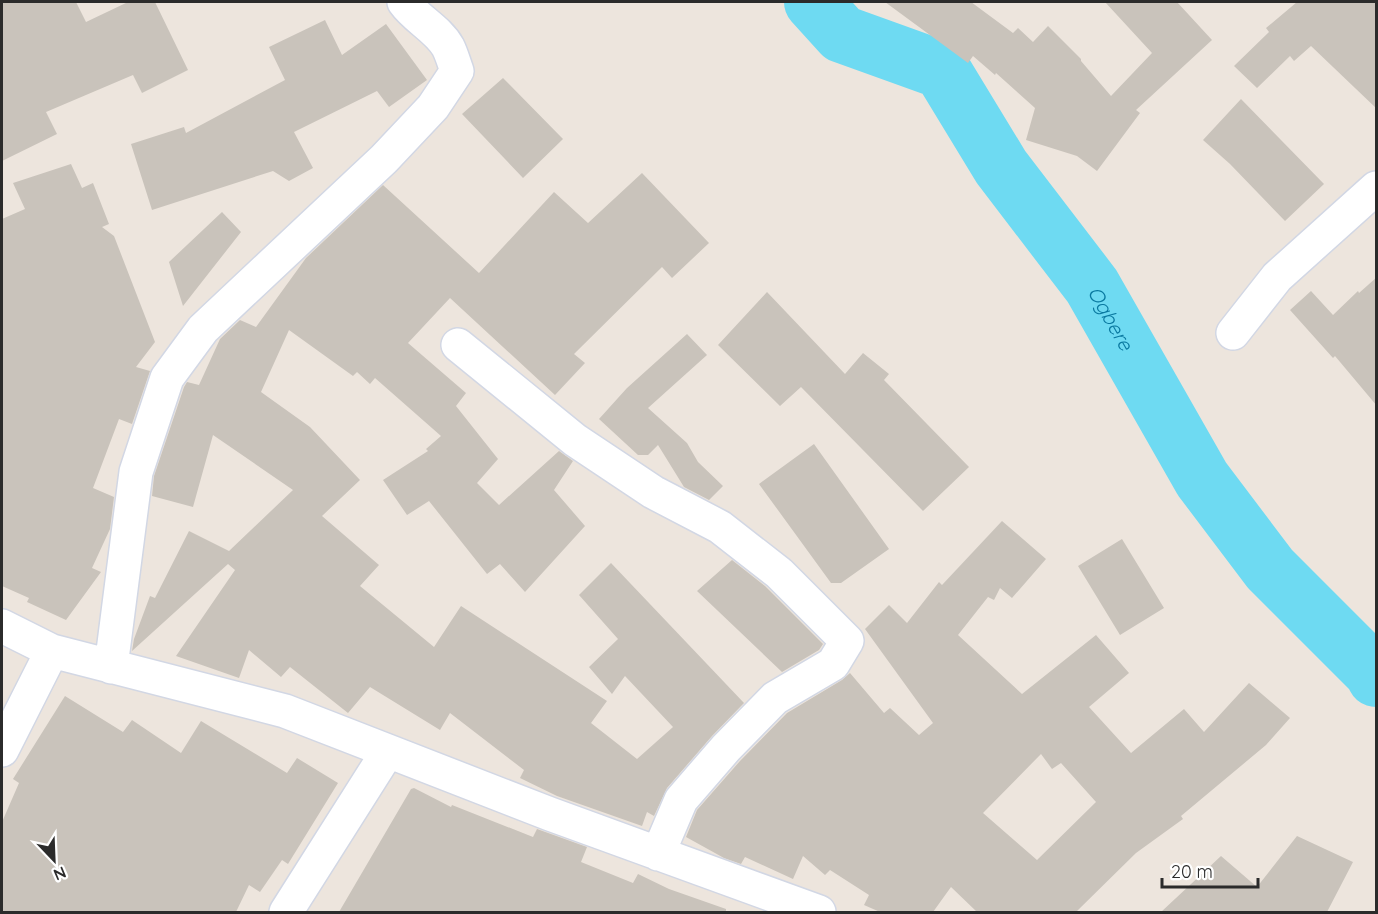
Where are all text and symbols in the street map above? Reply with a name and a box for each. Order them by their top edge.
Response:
water label: Ogbere [1083,282,1139,355]
north arrow [24,830,84,890]
scale bar [1162,851,1258,889]
text: 20 m [1171,860,1213,883]
text: N [51,862,69,885]

